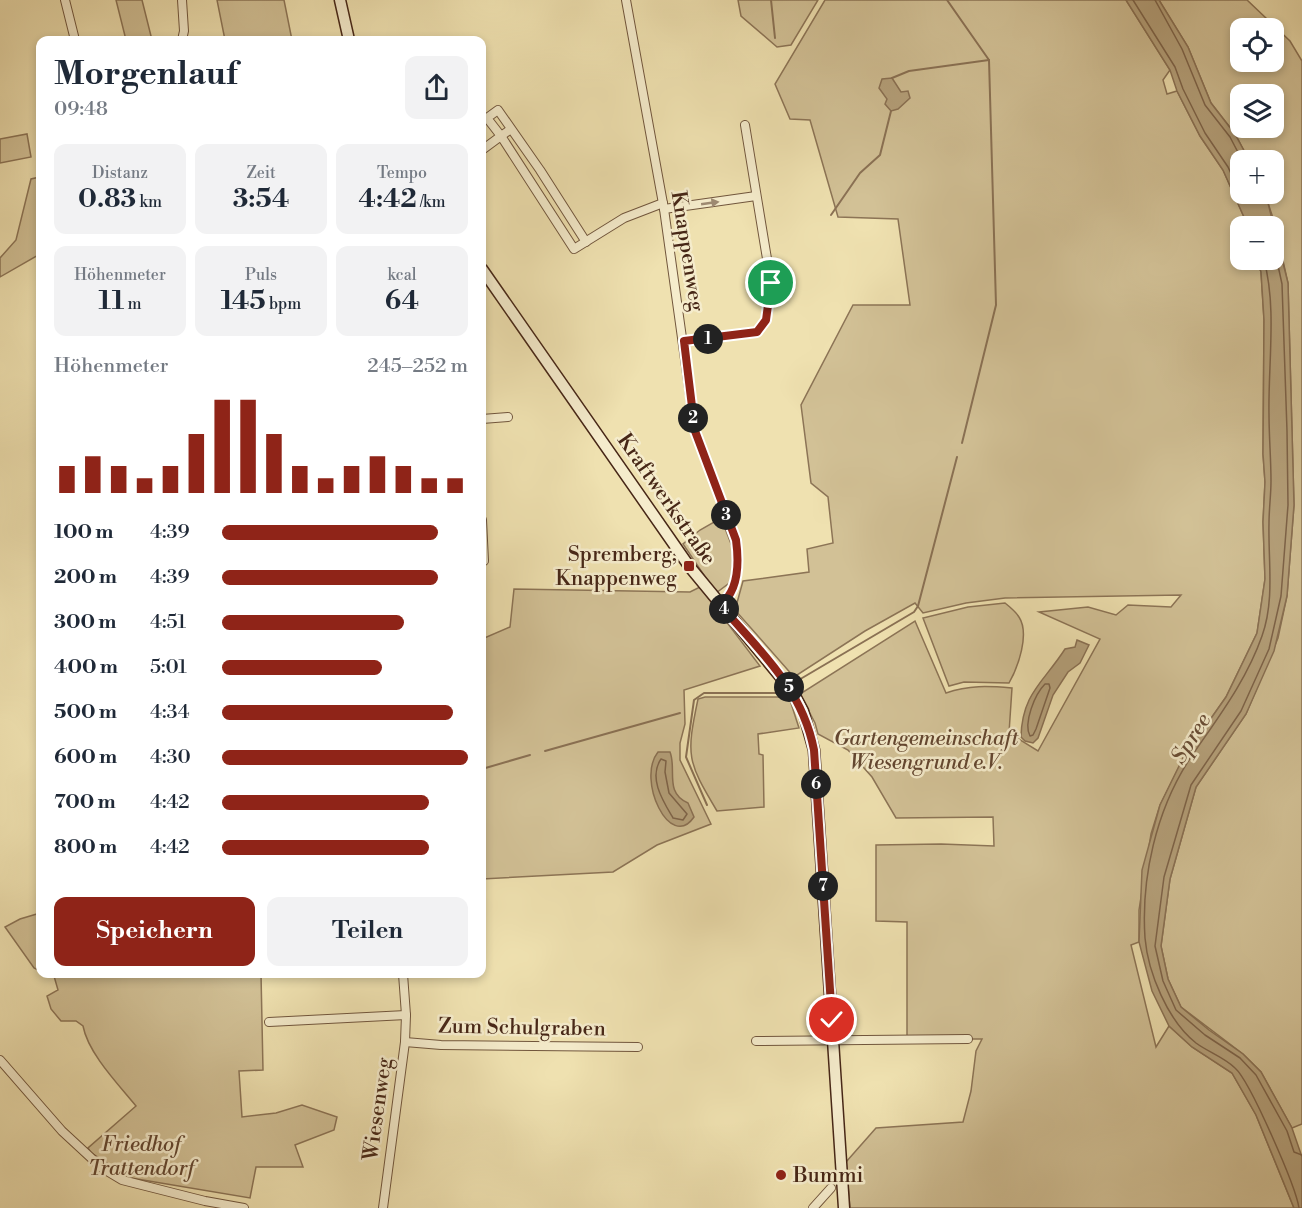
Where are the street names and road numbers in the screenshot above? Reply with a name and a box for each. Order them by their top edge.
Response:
street label: Knappenweg [665,189,709,313]
street label: Kraftwerkstraße [611,429,721,571]
street label: Zum Schulgraben [438,1014,606,1042]
street label: Wiesenweg [358,1056,398,1163]

